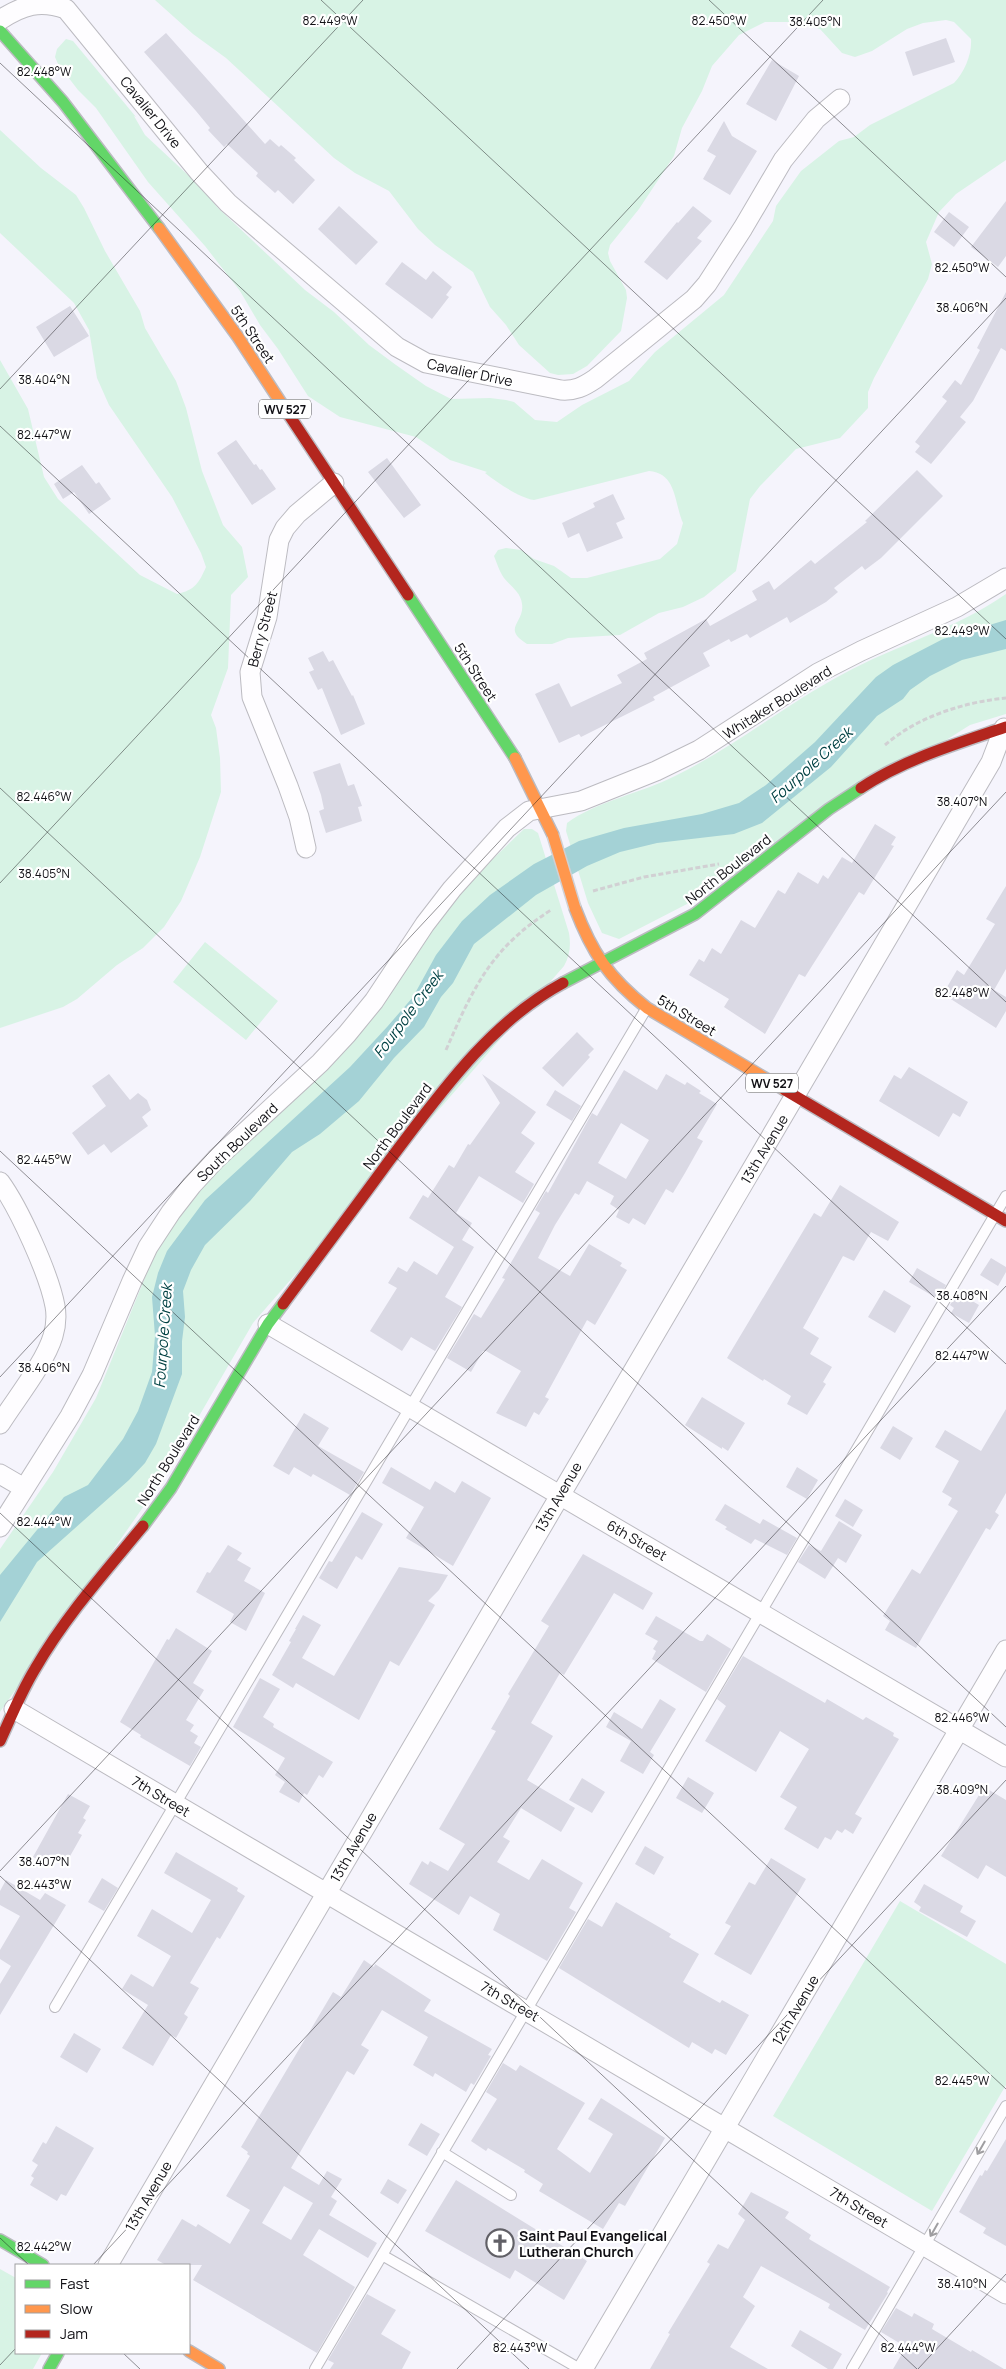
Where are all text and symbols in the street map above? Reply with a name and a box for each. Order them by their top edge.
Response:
text: 82.449°W [302,12,358,29]
text: 82.450°W [692,12,747,29]
text: 38.405°N [789,13,841,30]
text: 82.448°W [17,63,72,80]
street label: Cavalier Drive [116,72,186,152]
text: 82.450°W [935,259,990,276]
text: 38.406°N [936,299,988,316]
street label: 5th Street [227,301,280,367]
street label: Cavalier Drive [425,354,515,390]
text: 38.404°N [18,371,70,388]
road number: WV 527 [259,399,311,418]
text: 82.447°W [17,426,72,443]
street label: Berry Street [243,588,281,669]
text: 82.449°W [934,622,990,639]
street label: 5th Street [450,639,502,705]
street label: Whitaker Boulevard [719,661,835,743]
water label: Fourpole Creek [765,721,859,808]
text: 82.446°W [16,788,72,805]
text: 38.407°N [937,793,987,810]
street label: North Boulevard [681,830,775,908]
text: 38.405°N [18,865,70,882]
water label: Fourpole Creek [368,964,449,1062]
text: 82.448°W [935,984,990,1001]
street label: 5th Street [654,990,720,1040]
road number: WV 527 [746,1074,798,1092]
street label: North Boulevard [358,1079,436,1173]
street label: South Boulevard [192,1098,282,1186]
street label: 13th Avenue [736,1111,792,1187]
text: 82.445°W [17,1151,72,1168]
water label: Fourpole Creek [149,1281,177,1389]
text: 38.408°N [936,1287,988,1304]
text: 82.447°W [935,1347,990,1364]
text: 38.406°N [18,1359,70,1376]
street label: North Boulevard [132,1411,204,1509]
street label: 13th Avenue [530,1459,586,1535]
text: 82.444°W [17,1513,72,1530]
street label: 6th Street [603,1515,671,1565]
text: 82.446°W [934,1709,990,1726]
street label: 7th Street [128,1771,194,1821]
text: 38.409°N [936,1781,988,1798]
street label: 13th Avenue [325,1809,381,1885]
text: 38.407°N [19,1853,69,1870]
text: 82.443°W [17,1876,72,1893]
street label: 12th Avenue [767,1971,823,2049]
street label: 7th Street [477,1977,543,2026]
text: 82.445°W [935,2072,990,2089]
one-way arrow [976,2140,986,2154]
street label: 13th Avenue [120,2158,176,2234]
street label: 7th Street [826,2182,892,2232]
one-way arrow [928,2222,938,2236]
place label: Saint Paul Evangelical Lutheran Church [519,2226,667,2261]
church icon: Saint Paul Evangelical Lutheran Church [485,2228,515,2258]
text: 82.442°W [17,2238,72,2255]
legend [15,2264,190,2354]
text: Fast [60,2273,89,2294]
text: 38.410°N [937,2275,987,2292]
text: Slow [60,2298,93,2319]
text: Jam [60,2323,88,2344]
text: 82.443°W [493,2339,548,2356]
text: 82.444°W [881,2339,936,2356]

